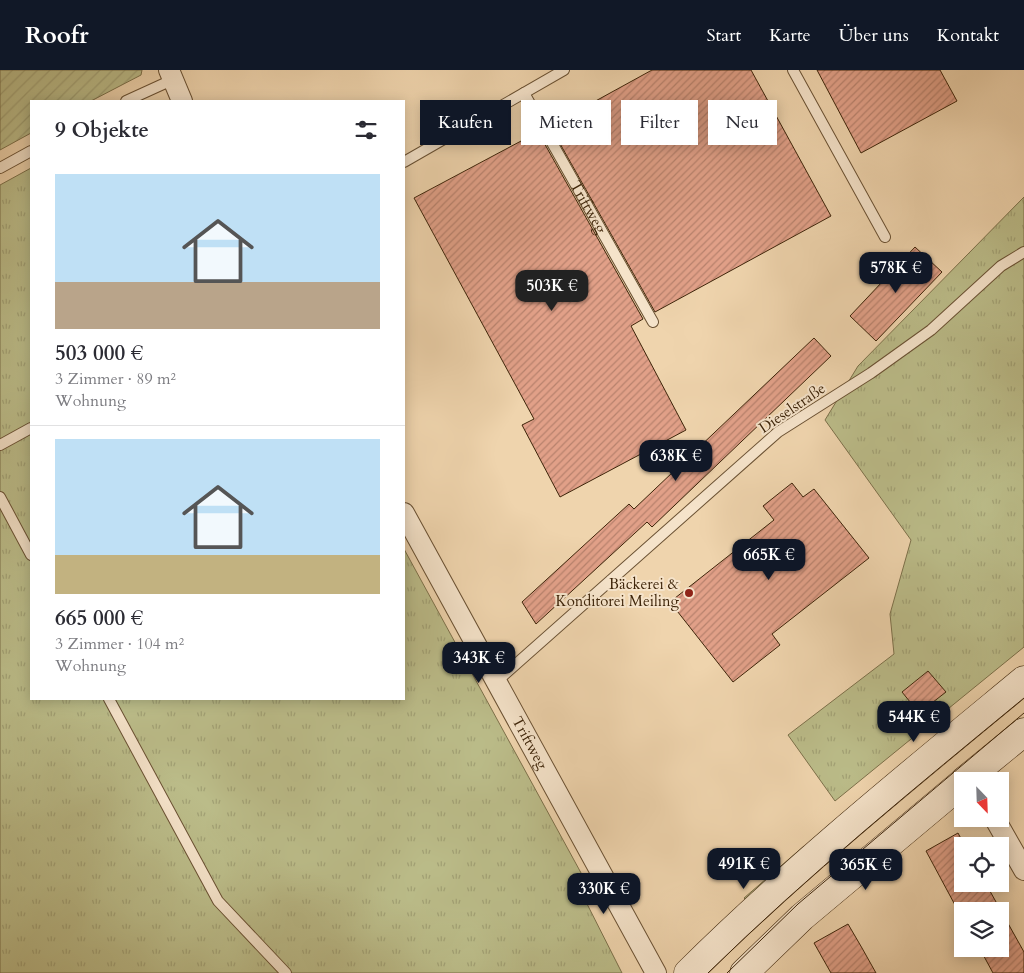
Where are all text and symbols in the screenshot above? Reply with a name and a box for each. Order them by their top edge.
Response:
text: Roofr [25,19,89,52]
text: Start [706,23,741,48]
text: Karte [769,23,811,48]
text: Über uns [839,23,909,48]
text: Kontakt [937,23,999,48]
chip: Kaufen [420,100,511,145]
chip: Mieten [521,100,611,145]
chip: Filter [621,100,698,145]
chip: Neu [708,100,777,145]
text: 9 Objekte [55,116,149,145]
icon: filters [352,116,380,144]
street label: Triftweg [566,177,611,238]
icon: home [173,206,263,296]
pin: 578K € [855,252,937,294]
text: 578K € [870,257,922,279]
pin: 503K € [511,270,593,312]
text: 503K € [526,275,578,297]
text: 503 000 € [55,339,143,368]
text: 3 Zimmer · 89 m² [55,368,176,390]
street label: Dieselstraße [755,378,829,438]
text: Wohnung [55,390,126,412]
pin: 638K € [635,440,717,482]
text: 638K € [650,445,702,467]
icon: home [173,472,263,562]
pin: 665K € [728,538,810,581]
text: 665K € [743,544,795,566]
place label: Bäckerei & Konditorei Meiling [555,574,680,611]
marker: Bäckerei & Konditorei Meiling [683,587,695,599]
text: 665 000 € [55,604,143,633]
text: 3 Zimmer · 104 m² [55,633,184,655]
pin: 343K € [438,642,520,684]
text: 343K € [453,647,505,669]
text: Wohnung [55,655,126,677]
pin: 544K € [873,700,955,743]
text: 544K € [888,706,940,728]
street label: Triftweg [507,713,553,773]
north arrow [954,772,1009,828]
map controls [954,772,1009,957]
button: locate [954,837,1009,892]
pin: 491K € [703,848,785,890]
pin: 365K € [825,848,907,891]
text: 491K € [718,853,770,875]
text: 365K € [840,854,892,876]
pin: 330K € [563,872,645,915]
text: 330K € [578,878,630,900]
button: layers [954,902,1009,957]

